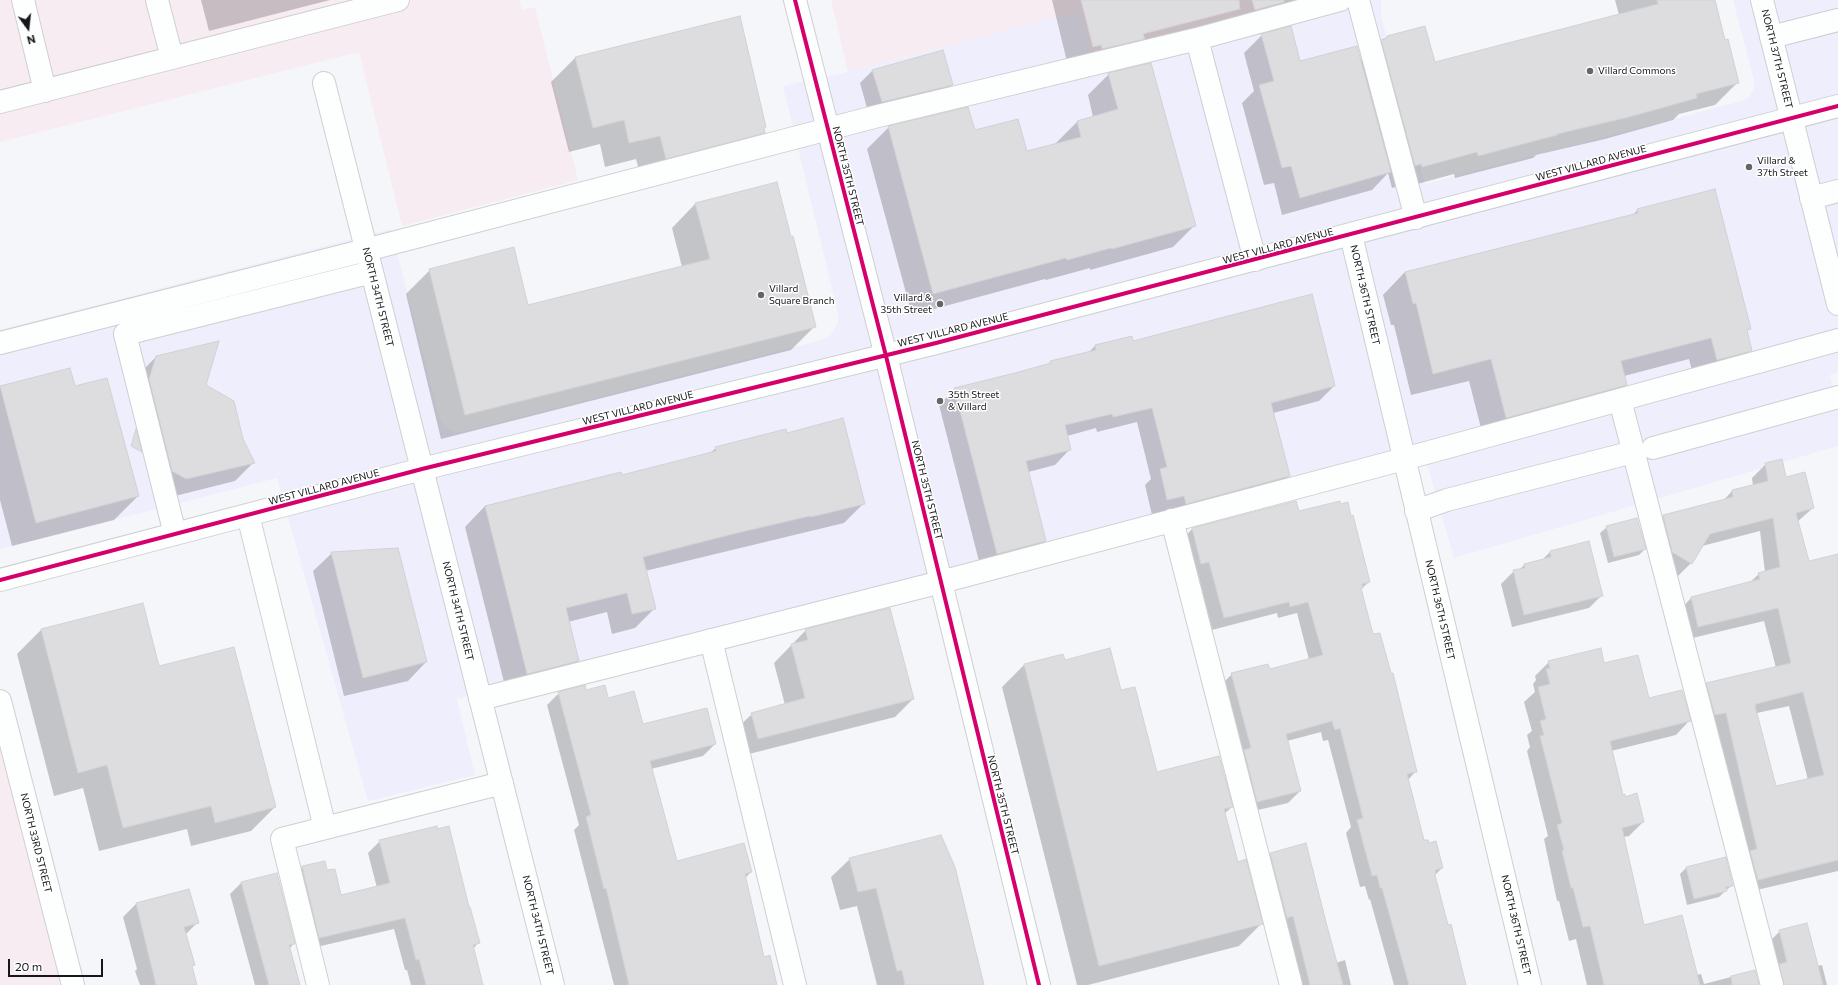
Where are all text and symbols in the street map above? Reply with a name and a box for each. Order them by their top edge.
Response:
north arrow [8,8,48,48]
street label: NORTH 37TH STREET [1759,8,1795,110]
text: N [26,33,37,47]
place label: Villard Commons [1598,65,1676,77]
marker: Villard Commons [1585,66,1595,76]
street label: NORTH 35TH STREET [830,125,866,227]
street label: WEST VILLARD AVENUE [1534,142,1648,184]
place label: Villard & 37th Street [1757,155,1808,178]
marker: Villard & 37th Street [1744,162,1754,172]
street label: WEST VILLARD AVENUE [1221,225,1335,267]
street label: NORTH 36TH STREET [1348,244,1382,346]
street label: NORTH 34TH STREET [360,246,396,348]
place label: Villard Square Branch [769,283,835,306]
marker: Villard Square Branch [756,290,766,300]
place label: Villard & 35th Street [881,292,932,316]
marker: Villard & 35th Street [935,299,945,309]
street label: WEST VILLARD AVENUE [896,310,1010,350]
street label: WEST VILLARD AVENUE [581,388,695,428]
place label: 35th Street & Villard [948,389,999,412]
marker: 35th Street & Villard [935,396,945,406]
street label: NORTH 35TH STREET [909,439,945,541]
street label: WEST VILLARD AVENUE [267,466,381,508]
street label: NORTH 36TH STREET [1423,559,1457,661]
street label: NORTH 34TH STREET [440,560,476,662]
street label: NORTH 35TH STREET [985,754,1021,856]
street label: NORTH 33RD STREET [18,792,54,894]
street label: NORTH 34TH STREET [520,874,556,976]
street label: NORTH 36TH STREET [1499,874,1533,976]
scale bar [10,951,105,977]
text: 20 m [15,959,42,973]

